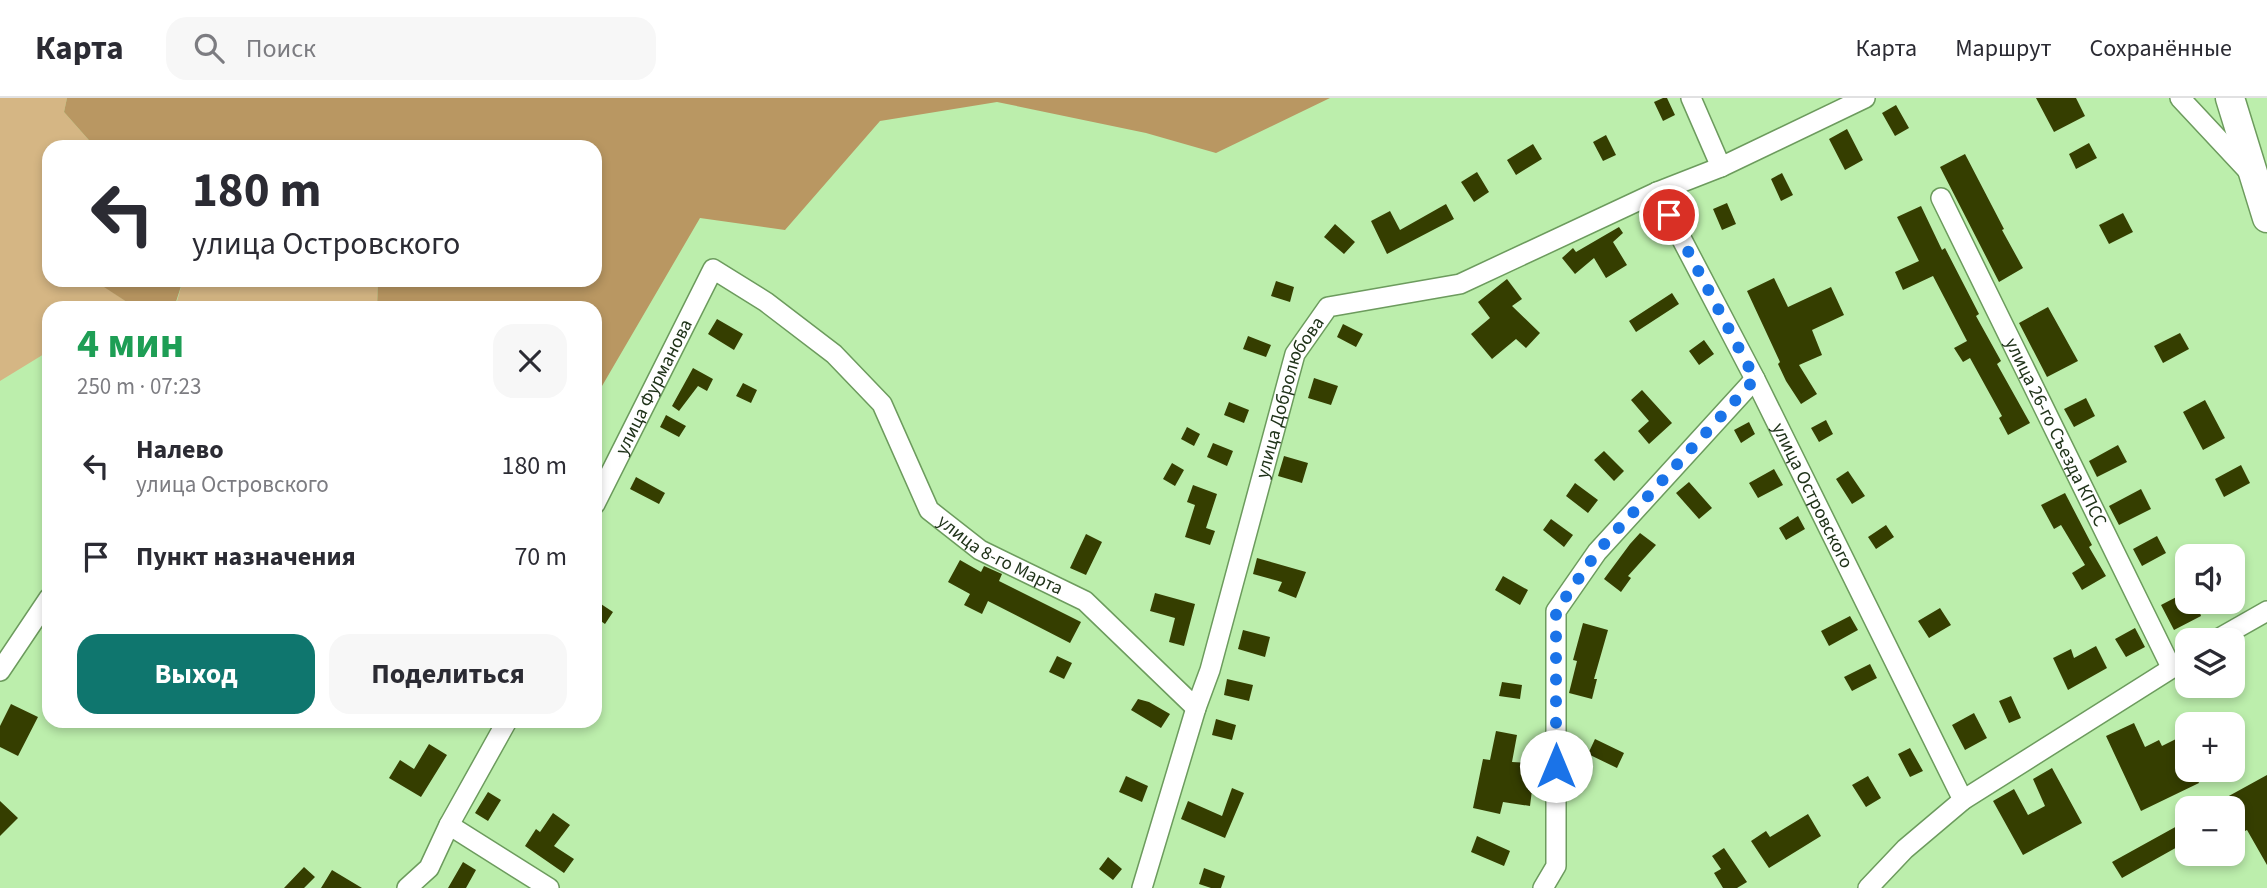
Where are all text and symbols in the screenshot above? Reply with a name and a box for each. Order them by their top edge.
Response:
search box [166,17,656,80]
text: Карта [35,25,124,72]
icon: search [190,29,228,67]
text: Поиск [246,30,316,67]
text: Карта [1856,31,1917,66]
text: Маршрут [1955,31,2051,66]
text: Сохранённые [2089,31,2232,66]
text: 180 m [192,156,321,226]
icon: left [77,168,168,259]
pin [1639,185,1699,245]
icon: arrive [1650,196,1688,234]
text: улица Островского [192,221,460,267]
street label: улица Добролюбова [1249,311,1331,481]
text: 4 мин [77,314,184,374]
street label: улица Фурманова [608,314,699,459]
button: close [493,324,567,398]
street label: улица 26-го Съезда КПСС [1998,333,2114,532]
text: 250 m · 07:23 [77,370,201,403]
street label: улица Островского [1765,418,1860,573]
text: Налево [136,431,224,468]
icon: left [77,447,115,485]
text: 180 m [501,447,567,484]
text: улица Островского [136,468,329,501]
street label: улица 8-го Марта [932,508,1068,602]
icon: arrive [77,538,115,576]
text: Пункт назначения [136,538,356,575]
text: 70 m [514,538,567,575]
map controls [2175,544,2245,866]
button: sound [2175,544,2245,614]
button: layers [2175,628,2245,698]
button: Выход [77,634,315,714]
button: Поделиться [329,634,567,714]
button: + [2175,712,2245,782]
position arrow [1519,729,1593,803]
button: − [2175,796,2245,866]

